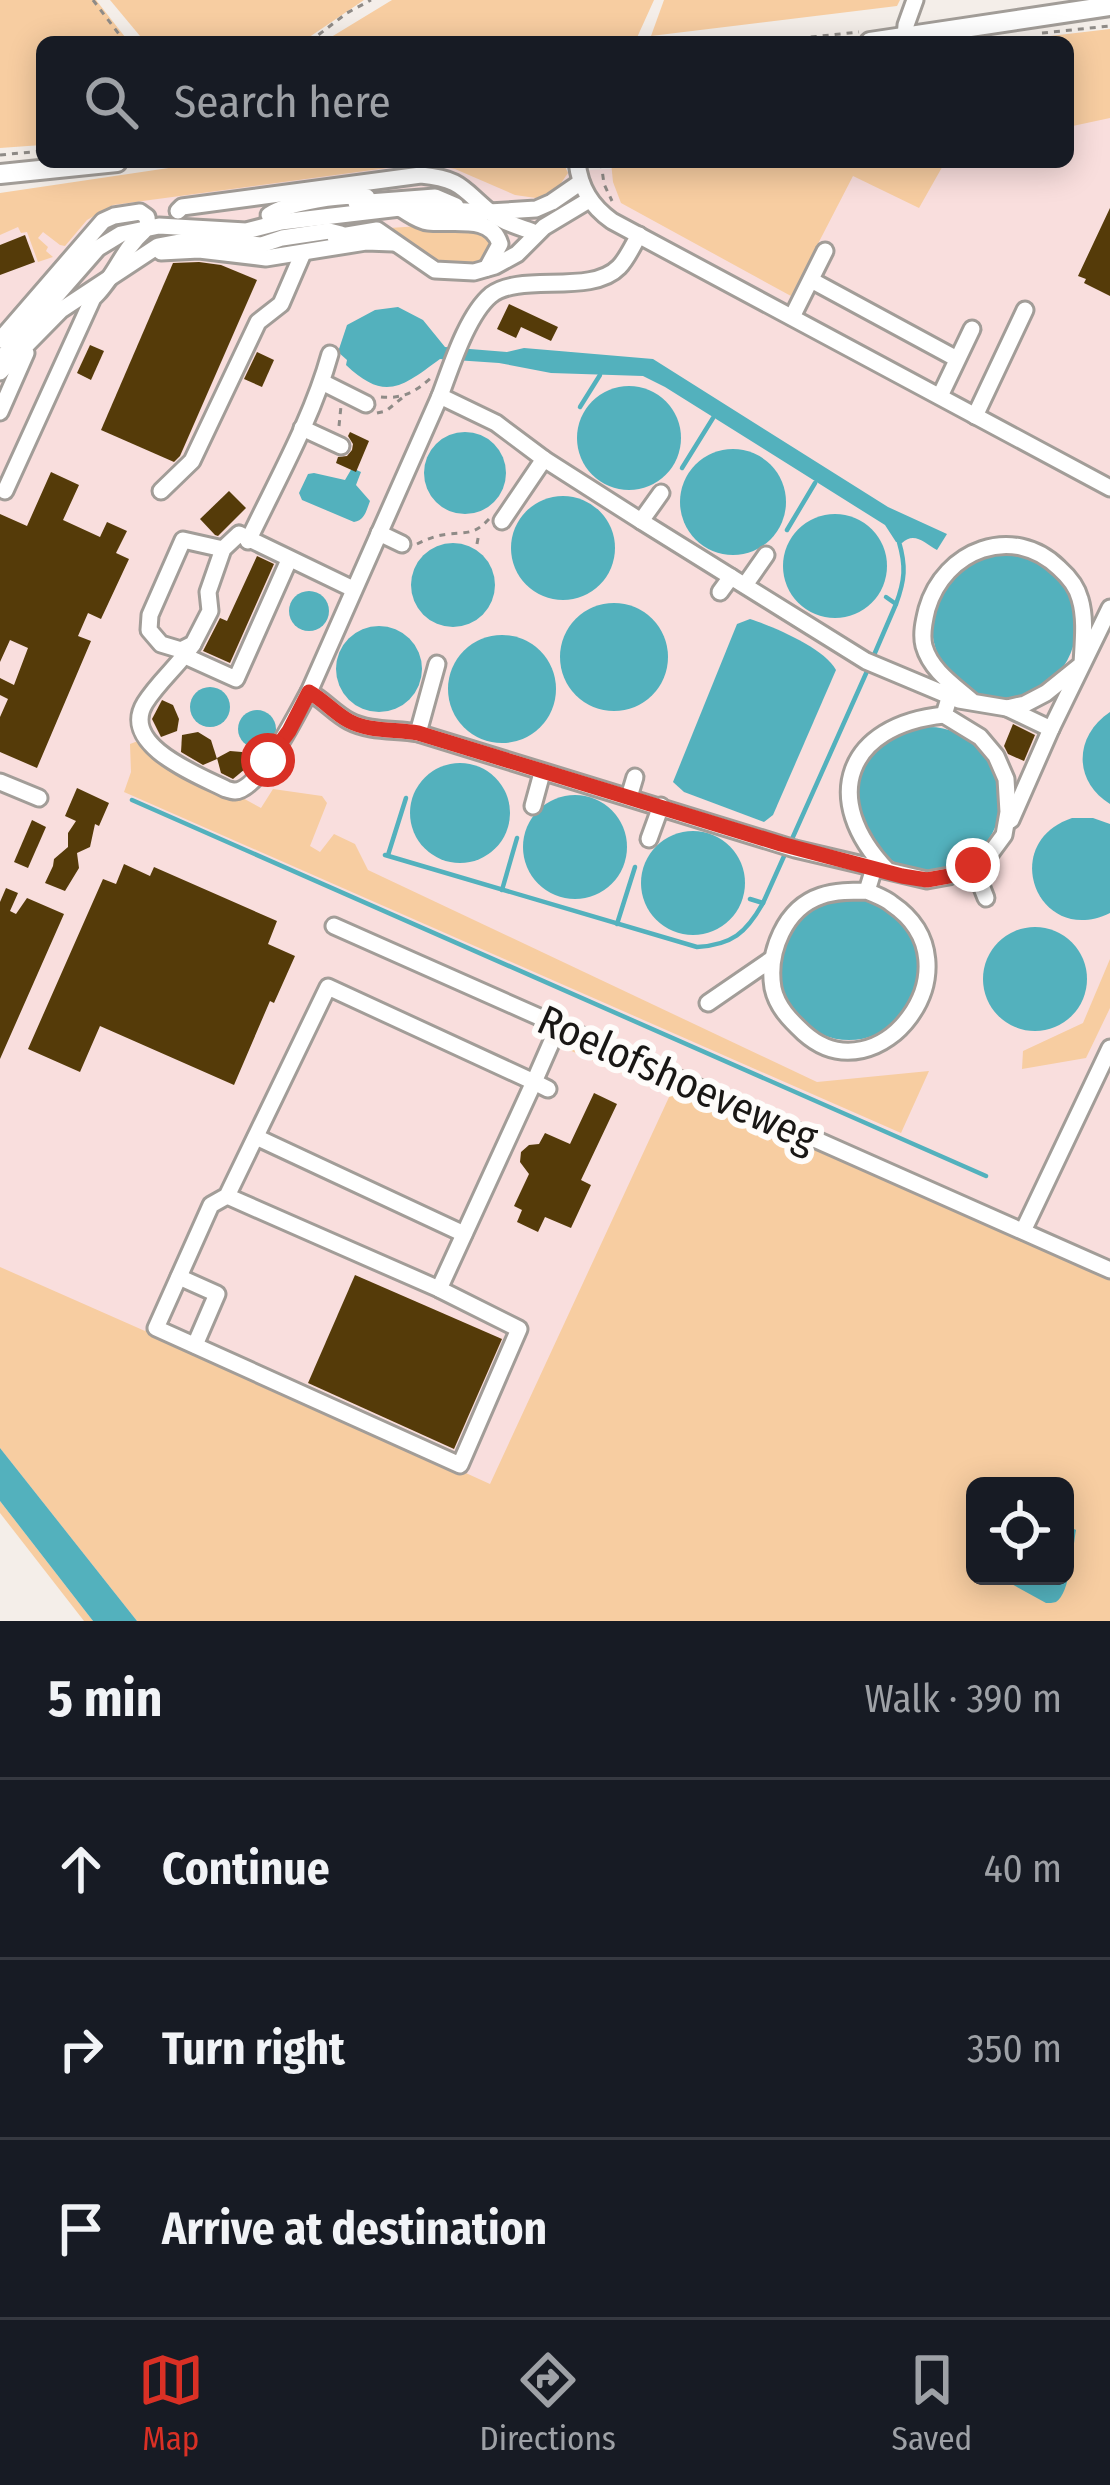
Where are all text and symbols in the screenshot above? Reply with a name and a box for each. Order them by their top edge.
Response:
search box [36,36,1074,168]
icon: search [78,69,144,135]
text: Search here [174,75,391,129]
route start [241,733,295,787]
route end [946,838,1000,892]
street label: Roelofshoeveweg [530,995,825,1163]
map controls [966,1477,1074,1585]
button: locate [966,1477,1074,1585]
text: 5 min [48,1668,163,1730]
text: Walk · 390 m [865,1676,1062,1722]
icon: ahead [48,1836,114,1902]
text: Continue [162,1842,330,1896]
text: 40 m [984,1846,1062,1892]
icon: right [48,2016,114,2082]
text: Turn right [162,2022,345,2076]
text: 350 m [967,2026,1062,2072]
icon: arrive [48,2196,114,2262]
text: Arrive at destination [162,2202,547,2256]
tab: Map [138,2347,204,2459]
tab: Directions [479,2347,616,2459]
tab: Saved [892,2347,972,2459]

